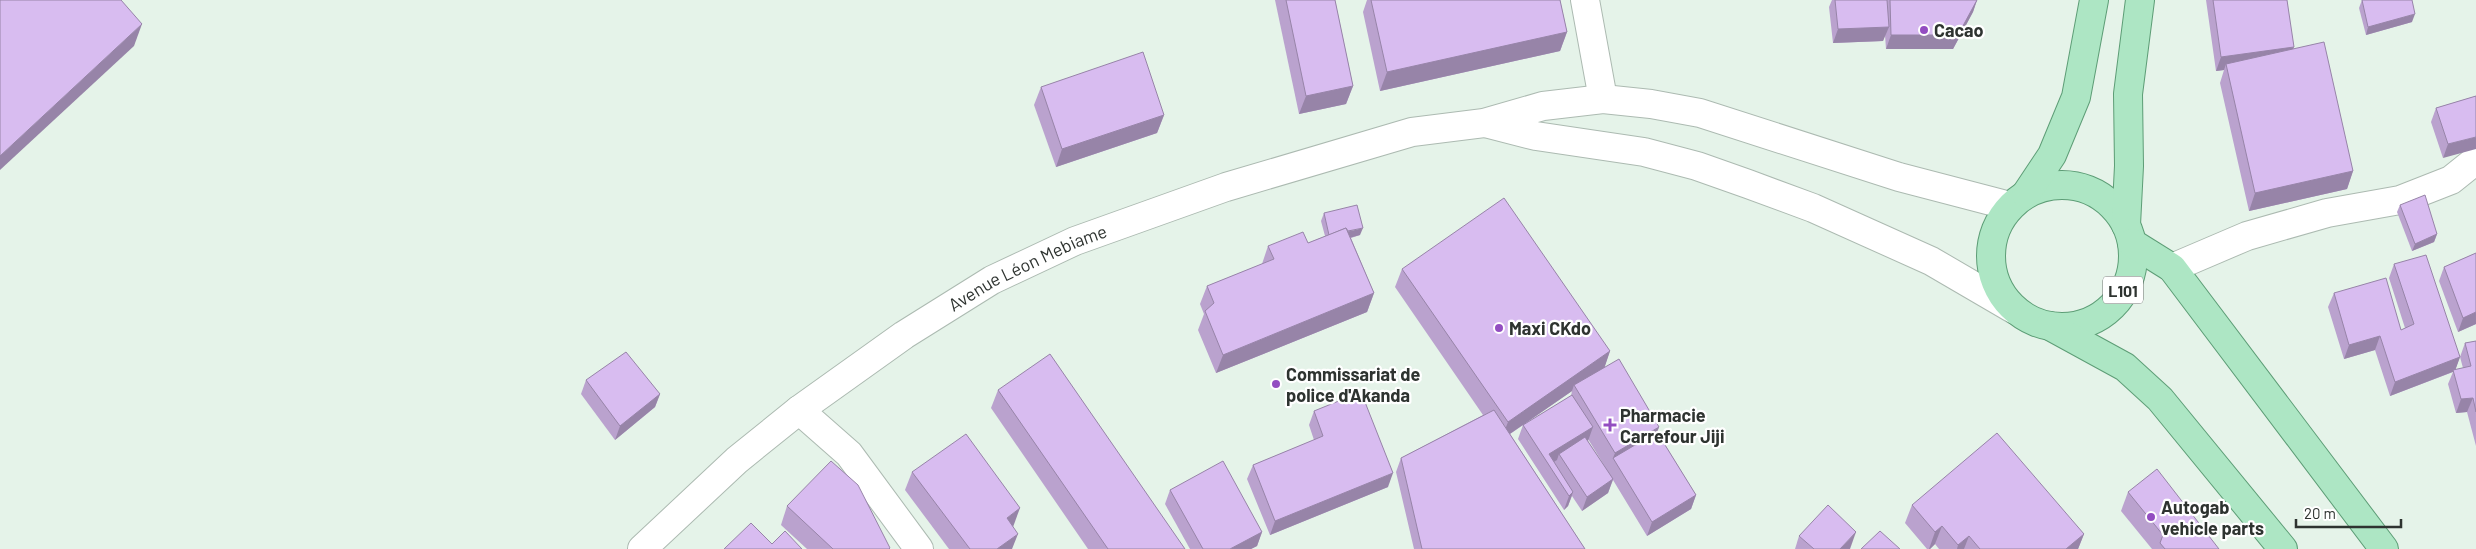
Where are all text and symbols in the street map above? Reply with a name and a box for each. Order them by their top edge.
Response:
place label: Cacao [1934,19,1984,41]
marker: Cacao [1918,24,1930,36]
street label: Avenue Léon Mebiame [944,220,1110,316]
road number: L101 [2103,276,2143,304]
place label: Maxi CKdo [1509,317,1591,339]
marker: Maxi CKdo [1493,322,1505,334]
place label: Commissariat de police d'Akanda [1286,363,1420,406]
marker: Commissariat de police d'Akanda [1270,378,1282,390]
place label: Pharmacie Carrefour Jiji [1620,404,1725,447]
marker: Pharmacie Carrefour Jiji [1604,419,1616,431]
place label: Autogab vehicle parts [2161,496,2264,539]
scale bar [2296,496,2401,528]
text: 20 m [2304,504,2336,522]
marker: Autogab vehicle parts [2145,511,2157,523]

